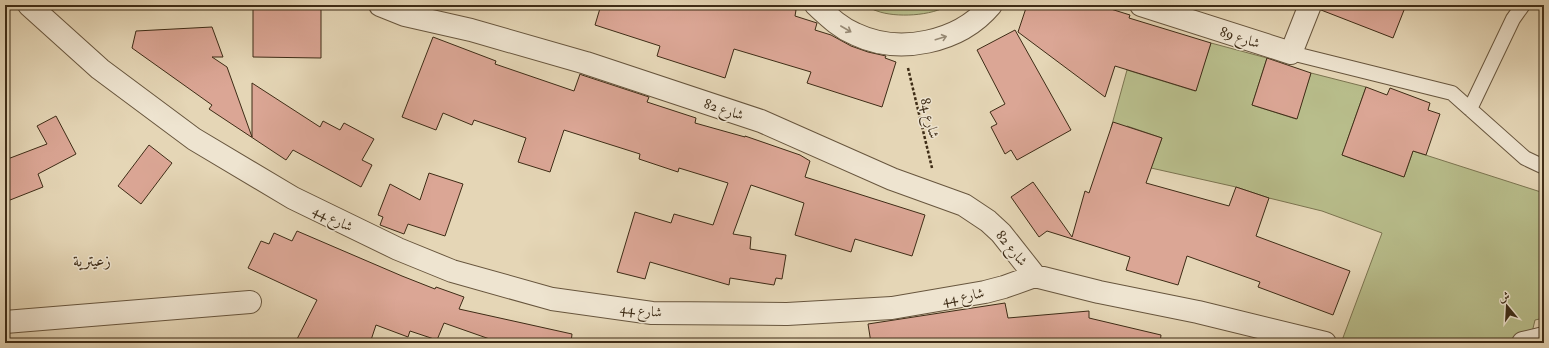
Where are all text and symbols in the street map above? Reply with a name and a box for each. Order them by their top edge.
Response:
street label: شارع 89 [1217,23,1262,55]
one-way arrow [840,26,852,34]
one-way arrow [934,34,947,41]
street label: شارع 82 [701,95,746,127]
street label: شارع 84 [913,96,943,141]
street label: شارع 44 [309,202,356,238]
street label: شارع 82 [990,227,1031,271]
district label: زعيترية [73,251,111,271]
street label: شارع 44 [941,284,986,312]
north arrow [1487,286,1527,326]
text: ش [1497,289,1511,305]
street label: شارع 44 [619,300,663,324]

